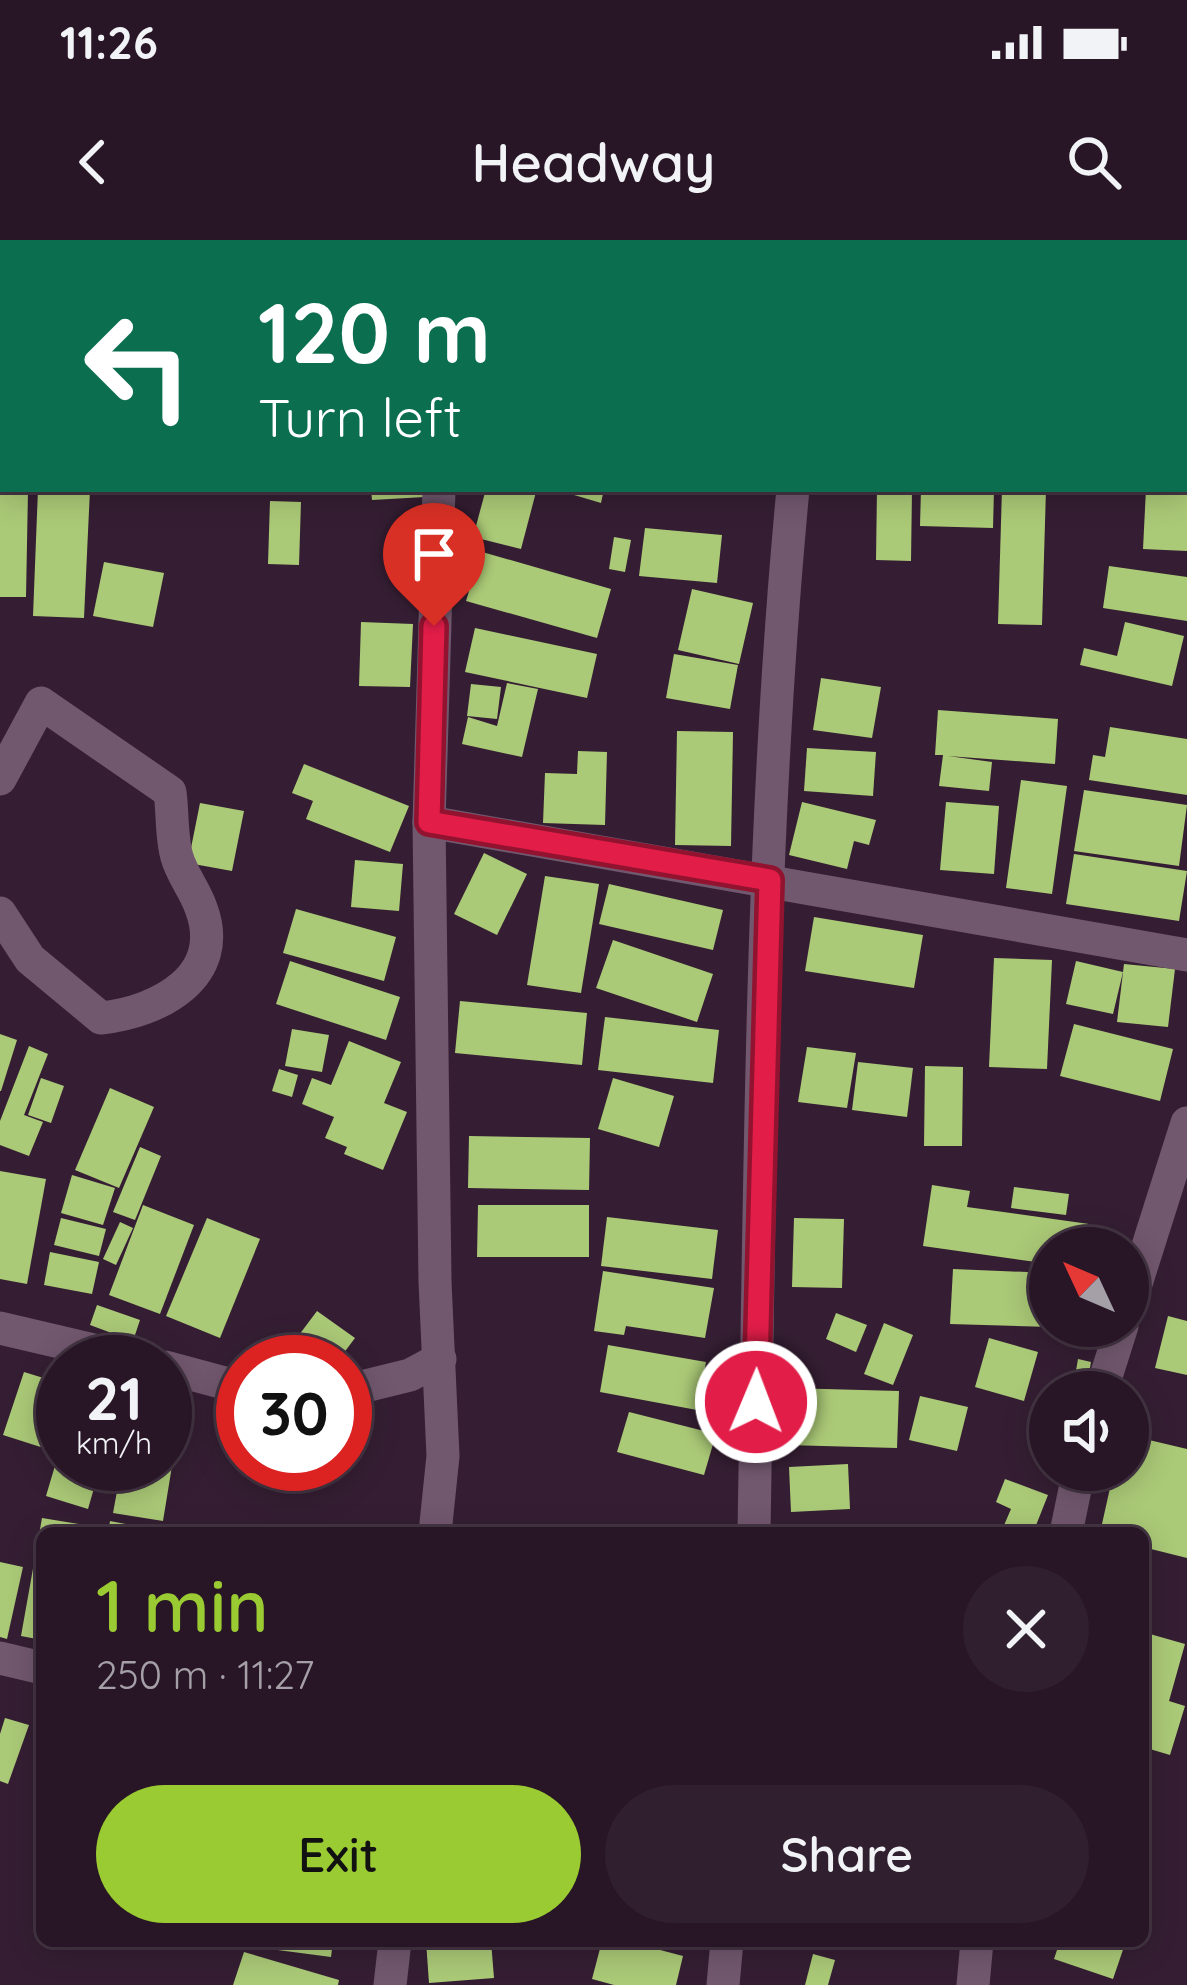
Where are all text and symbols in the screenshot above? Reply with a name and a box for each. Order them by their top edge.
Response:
text: 11:26 [60,14,158,70]
text: Headway [472,128,715,196]
icon: back [60,129,126,195]
icon: search [1061,129,1127,195]
text: 120 m [258,279,491,384]
icon: left [60,288,216,444]
text: Turn left [258,383,462,451]
pin [383,503,485,626]
icon: arrive [401,521,467,587]
north arrow [1029,1227,1149,1347]
map controls [1029,1227,1149,1491]
speed limit sign: 30 [216,1335,372,1491]
position arrow [693,1339,819,1465]
text: 21 [85,1360,143,1435]
button: sound [1029,1371,1149,1491]
text: km/h [76,1424,152,1462]
text: 1 min [96,1560,269,1650]
button: close [963,1566,1089,1692]
text: 250 m · 11:27 [96,1650,314,1699]
button: Exit [96,1785,581,1923]
button: Share [605,1785,1089,1923]

